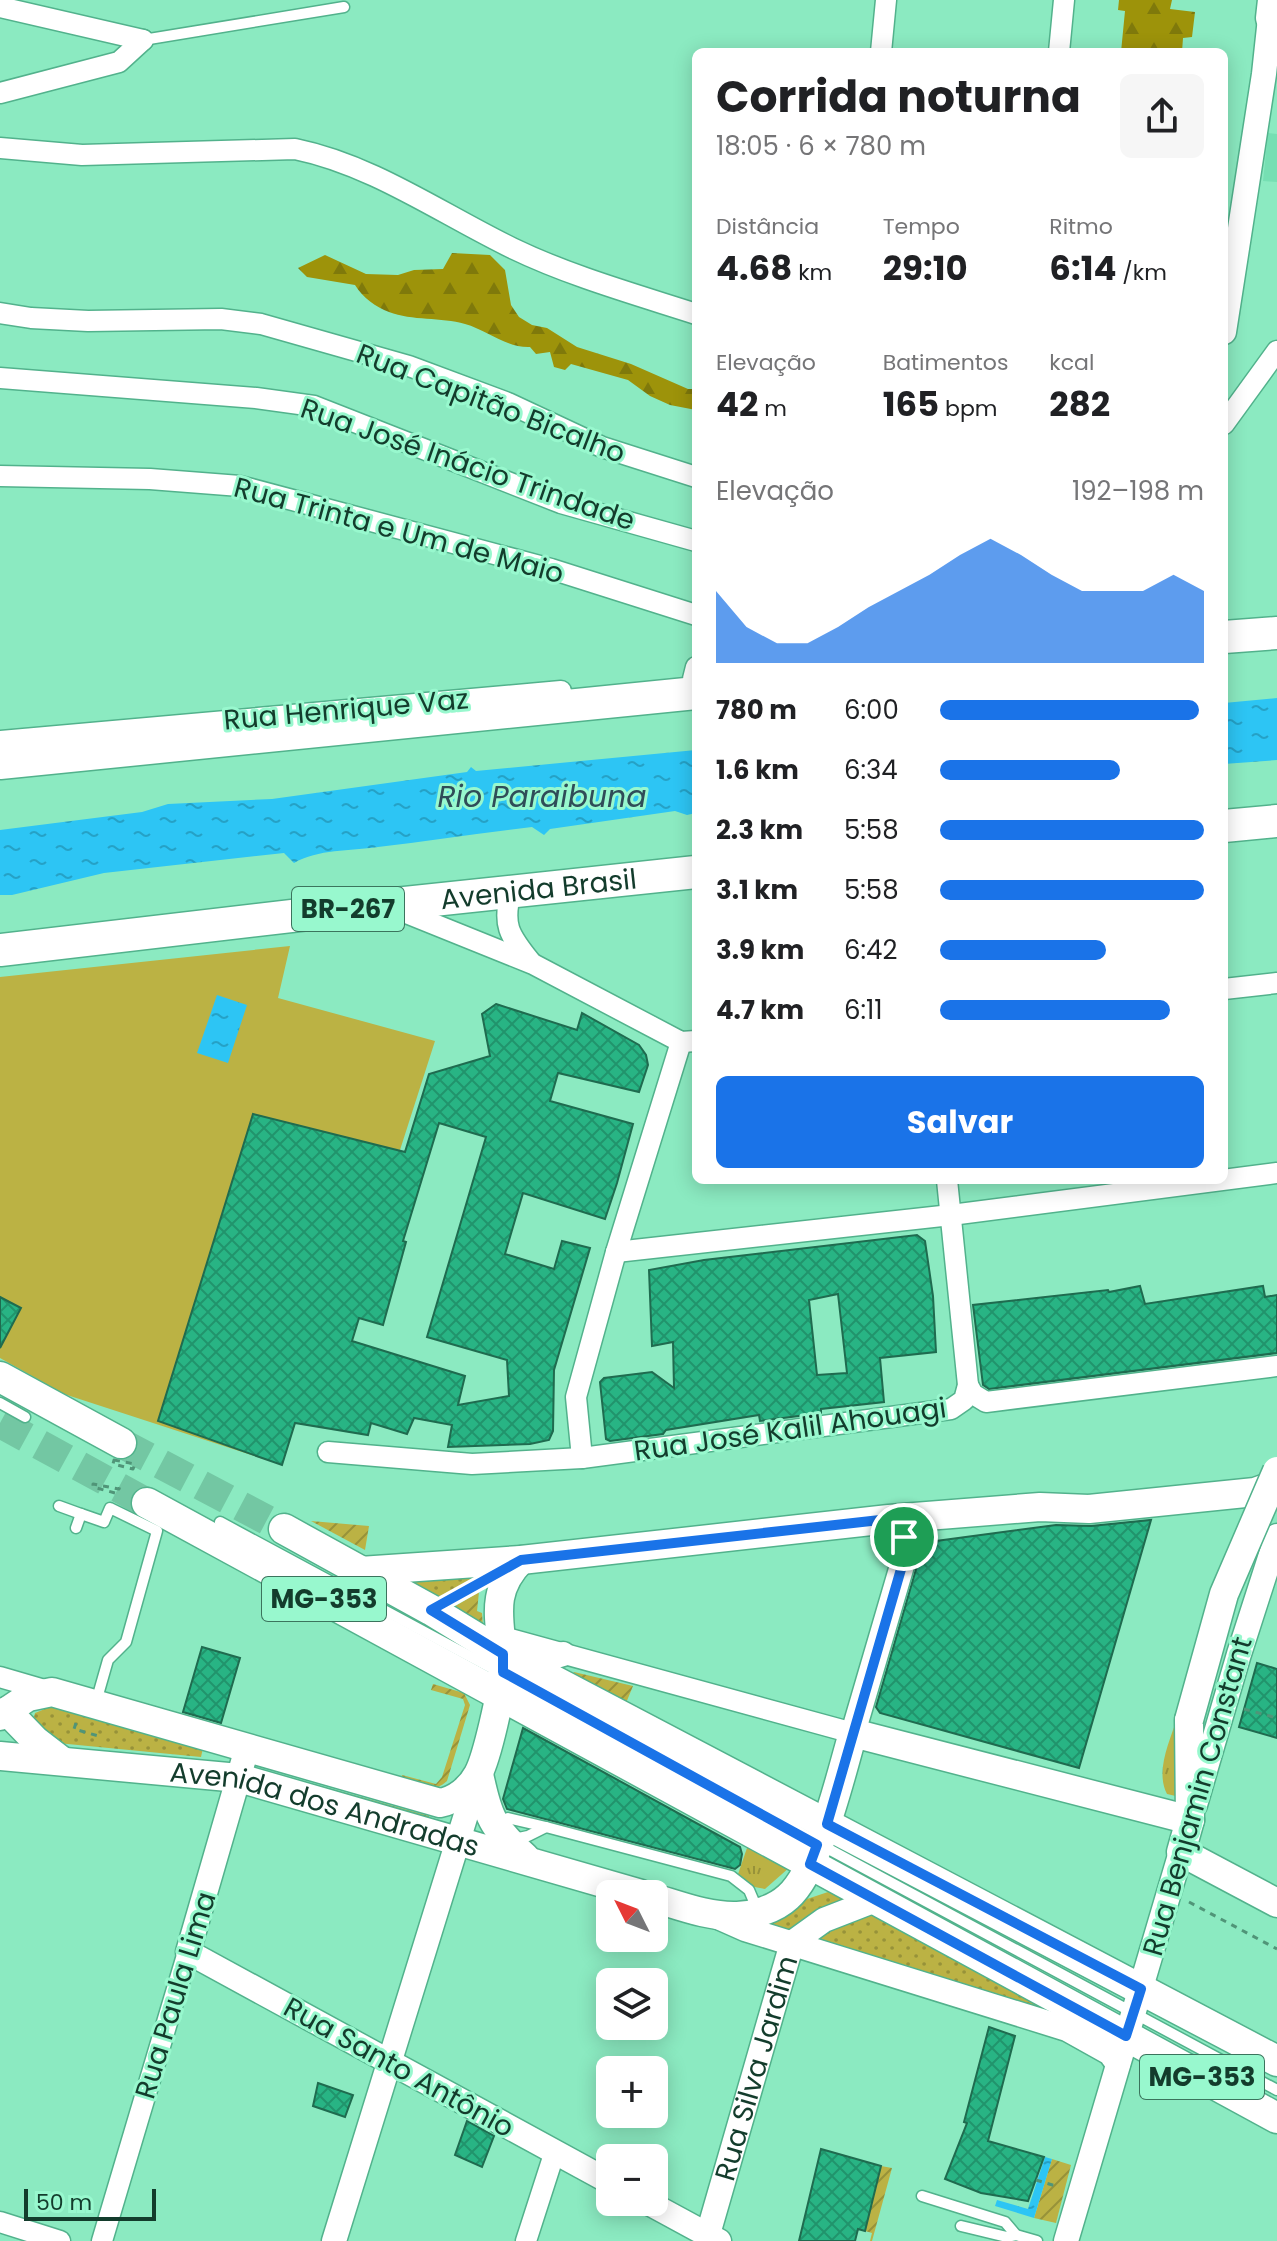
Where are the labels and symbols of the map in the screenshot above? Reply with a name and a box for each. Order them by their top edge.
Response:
street label: Rua Capitão Bicalho [351,334,631,473]
street label: Rua José Inácio Trindade [295,389,640,540]
street label: Rua Trinta e Um de Maio [230,468,568,593]
street label: Rua Henrique Vaz [222,679,470,740]
water label: Rio Paraibuna [437,775,647,818]
street label: Avenida Brasil [439,859,639,919]
road number: BR-267 [292,887,404,931]
street label: Rua José Kalil Ahouagi [631,1388,949,1471]
pin [870,1503,938,1571]
road number: MG-353 [262,1577,386,1621]
street label: Rua Benjamin Constant [1133,1632,1262,1960]
street label: Avenida dos Andradas [168,1753,484,1866]
north arrow [596,1880,668,1952]
street label: Rua Paula Lima [125,1887,225,2103]
street label: Rua Silva Jardim [705,1951,807,2185]
street label: Rua Santo Antônio [277,1988,521,2147]
road number: MG-353 [1140,2055,1264,2099]
scale bar [24,2185,156,2221]

